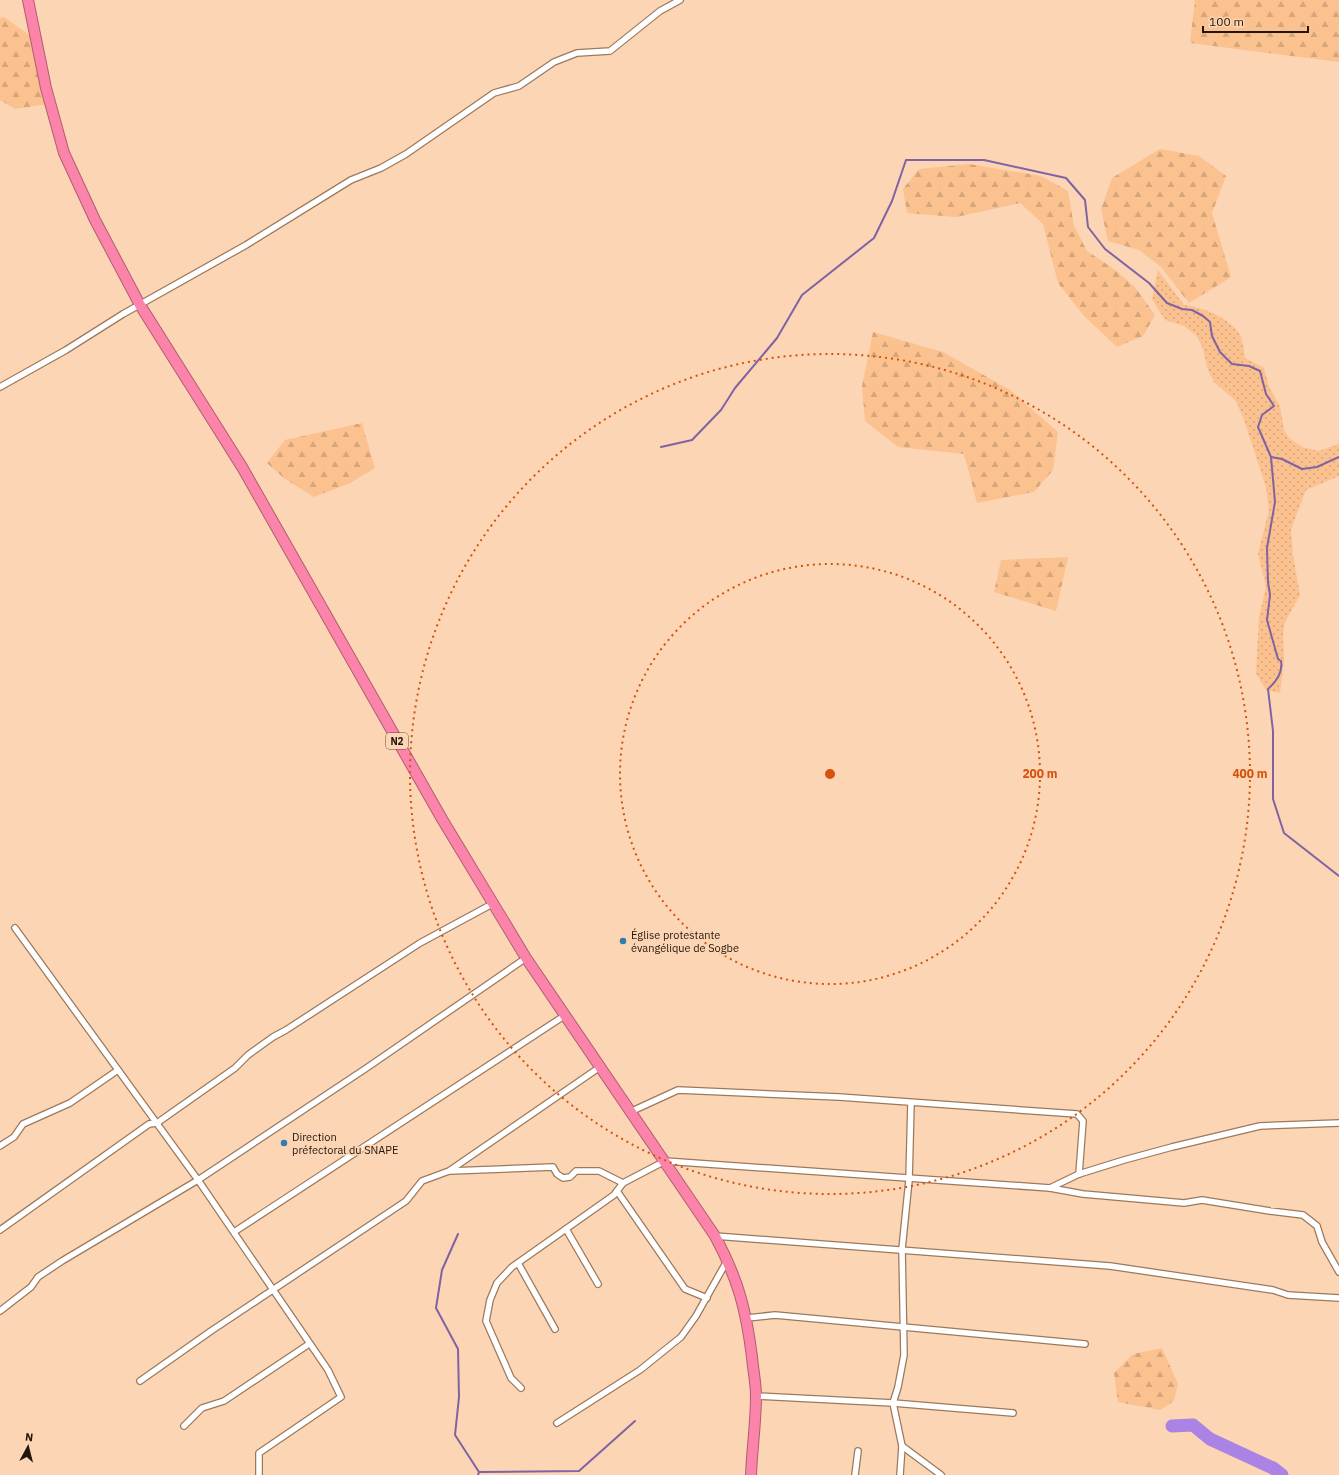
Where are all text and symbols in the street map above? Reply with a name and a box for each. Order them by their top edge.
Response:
scale bar [1203,8,1308,34]
text: 100 m [1209,14,1244,29]
road number: N2 [386,733,408,749]
text: 200 m [1022,766,1058,781]
text: 400 m [1232,766,1268,781]
centre of rings [823,767,837,781]
place label: Église protestante évangélique de Sogbe [631,928,739,955]
marker: Église protestante évangélique de Sogbe [618,936,628,946]
place label: Direction préfectoral du SNAPE [292,1130,398,1157]
marker: Direction préfectoral du SNAPE [279,1138,289,1148]
north arrow [8,1427,48,1467]
text: N [24,1430,34,1445]

